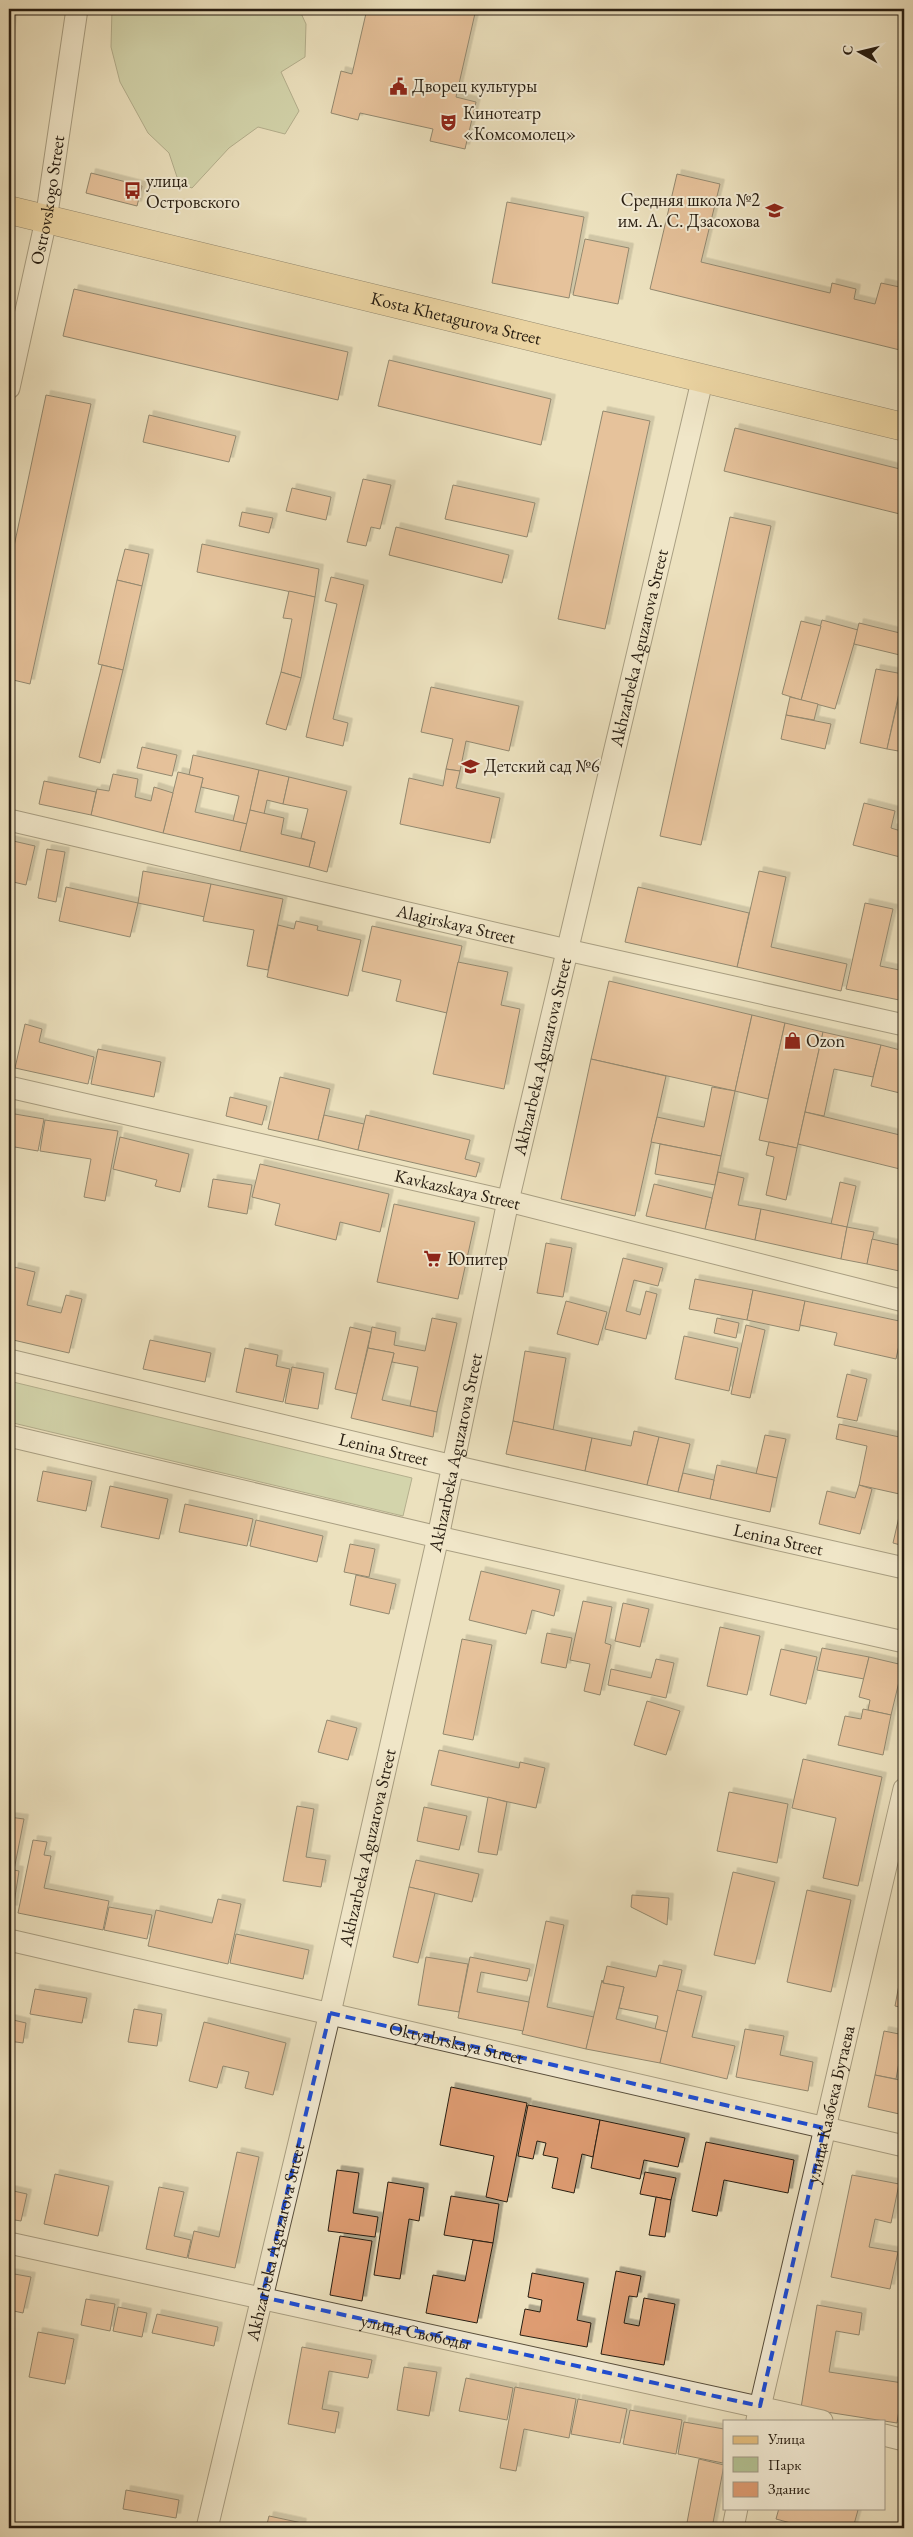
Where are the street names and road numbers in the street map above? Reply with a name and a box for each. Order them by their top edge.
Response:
street label: Ostrovskogo Street [24,133,69,267]
street label: Kosta Khetagurova Street [368,286,544,350]
street label: Akhzarbeka Aguzarova Street [604,547,673,750]
street label: Alagirskaya Street [393,898,518,949]
street label: Akhzarbeka Aguzarova Street [507,955,576,1159]
street label: Kavkazskaya Street [392,1163,523,1215]
street label: Akhzarbeka Aguzarova Street [423,1351,487,1555]
street label: Lenina Street [336,1427,431,1471]
street label: Lenina Street [731,1518,826,1560]
street label: Akhzarbeka Aguzarova Street [333,1746,401,1950]
street label: Oktyabrskaya Street [387,2016,526,2069]
street label: улица Казбека Бутаева [801,2022,860,2185]
street label: Akhzarbeka Aguzarova Street [240,2141,310,2344]
street label: улица Свободы [359,2308,472,2355]

